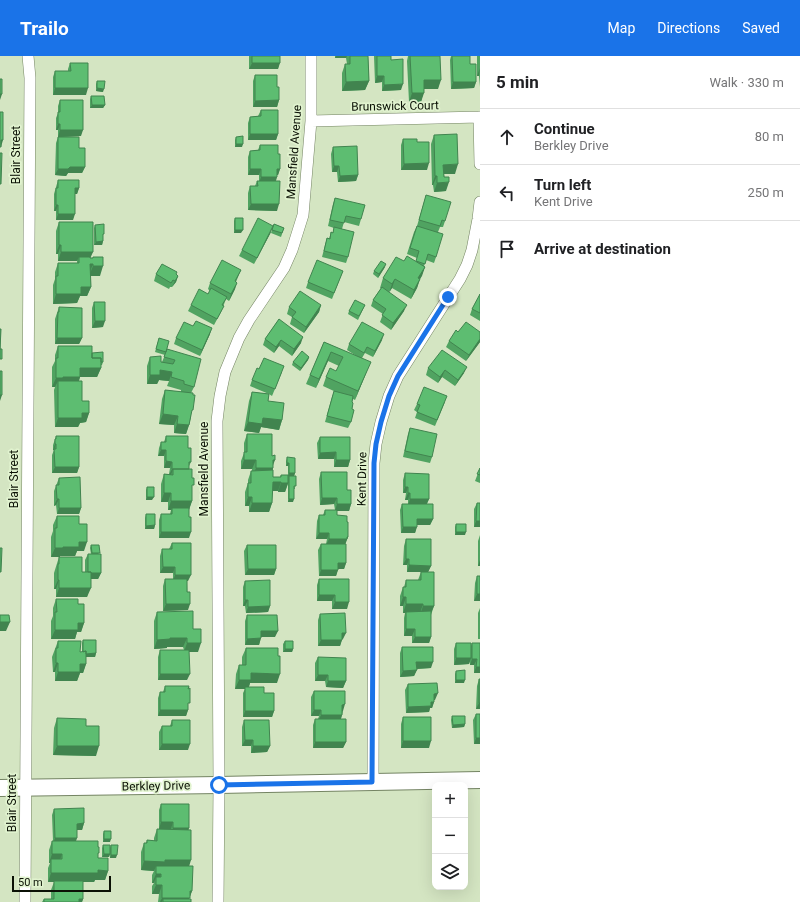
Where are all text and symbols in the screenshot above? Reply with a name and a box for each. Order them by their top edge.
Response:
text: Trailo [20,17,69,40]
text: Map [608,20,635,36]
text: Directions [657,20,720,36]
text: Saved [742,20,780,36]
text: 5 min [496,72,539,92]
text: Walk · 330 m [709,75,784,90]
street label: Brunswick Court [351,98,439,114]
street label: Mansfield Avenue [284,104,304,200]
text: Continue [534,120,595,138]
street label: Blair Street [9,126,23,184]
icon: ahead [496,126,518,148]
text: 80 m [755,129,784,144]
text: Berkley Drive [534,138,609,153]
text: Turn left [534,176,591,194]
icon: left [496,182,518,204]
text: 250 m [747,185,784,200]
text: Kent Drive [534,194,593,209]
icon: arrive [496,238,518,260]
text: Arrive at destination [534,240,671,258]
route end [439,288,457,306]
street label: Mansfield Avenue [197,422,211,516]
street label: Blair Street [7,450,21,508]
street label: Kent Drive [355,452,369,506]
street label: Blair Street [5,774,19,832]
route start [210,776,228,794]
street label: Berkley Drive [121,778,191,794]
map controls [432,782,468,890]
button: + [432,782,468,818]
button: − [432,818,468,854]
button: layers [432,854,468,890]
scale bar [12,874,111,893]
text: 50 m [18,876,43,889]

